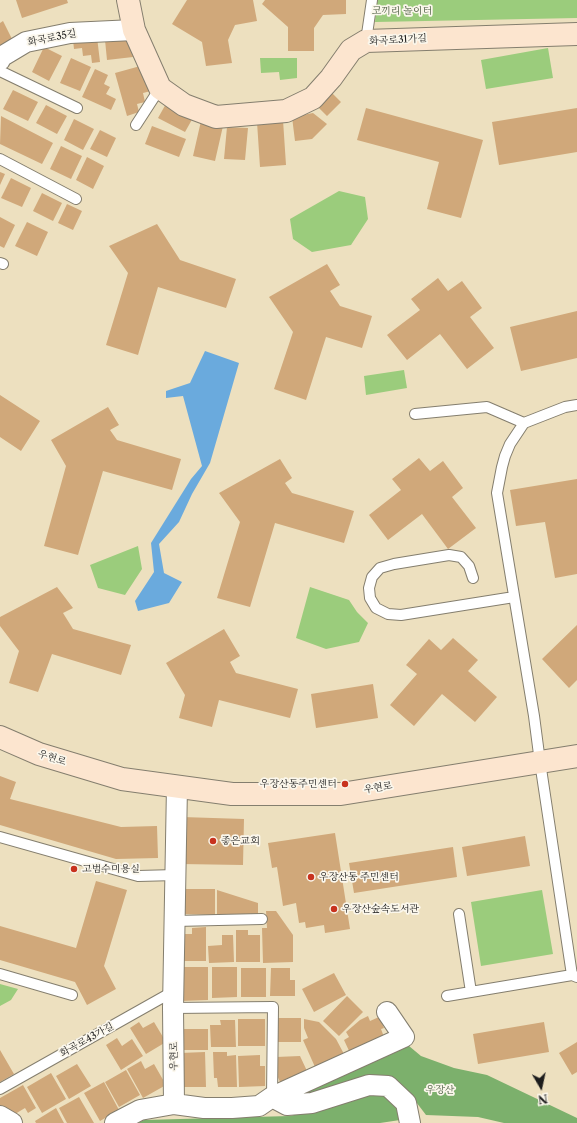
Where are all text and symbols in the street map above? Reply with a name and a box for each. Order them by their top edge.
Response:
park label: 코끼리 놀이터 [372,5,432,17]
street label: 화곡로35길 [27,27,77,49]
street label: 화곡로31가길 [369,32,427,48]
street label: 우현로 [36,748,68,768]
place label: 우장산동주민센터 [260,778,337,790]
marker: 우장산동주민센터 [340,779,350,789]
street label: 우현로 [363,780,393,796]
place label: 좋은교회 [221,835,260,847]
marker: 좋은교회 [208,836,218,846]
place label: 고범수미용실 [82,863,140,875]
marker: 고범수미용실 [69,864,79,874]
place label: 우장산동 주민센터 [319,871,399,883]
marker: 우장산동 주민센터 [306,872,316,882]
place label: 우장산숲속도서관 [342,903,419,915]
marker: 우장산숲속도서관 [329,904,339,914]
street label: 화곡로43가길 [58,1020,116,1060]
street label: 우현로 [168,1042,180,1070]
north arrow [521,1067,561,1107]
park label: 우장산 [426,1084,454,1096]
text: N [537,1091,549,1107]

